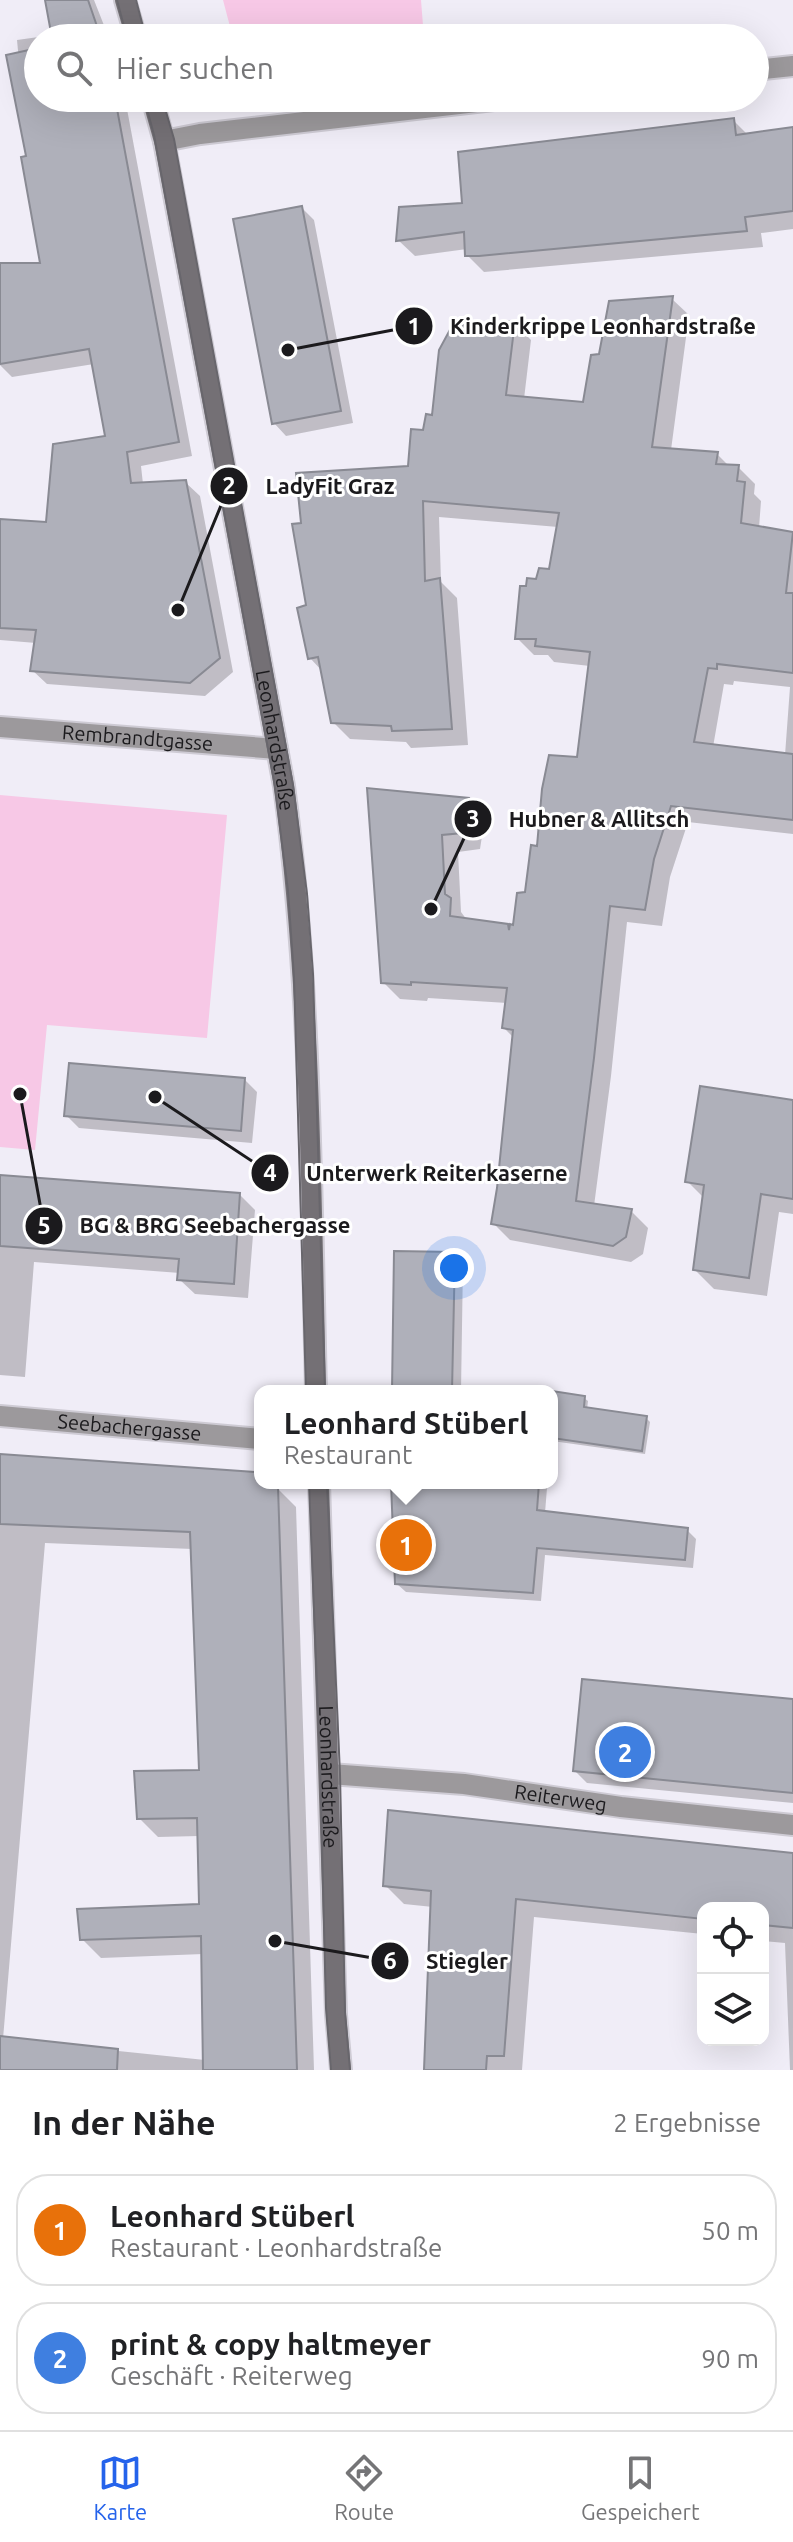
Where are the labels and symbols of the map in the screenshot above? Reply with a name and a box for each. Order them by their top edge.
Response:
callout: Kinderkrippe Leonhardstraße [394,303,772,349]
text: 1 [407,313,421,340]
text: Kinderkrippe Leonhardstraße [450,313,756,338]
callout: LadyFit Graz [209,463,410,509]
text: 2 [222,472,236,499]
text: LadyFit Graz [265,473,395,498]
street label: Leonhardstraße [252,668,299,812]
street label: Rembrandtgasse [61,720,214,755]
callout: Hubner & Allitsch [453,796,706,842]
text: 3 [466,805,480,832]
text: Hubner & Allitsch [509,806,689,831]
callout: Unterwerk Reiterkaserne [250,1150,583,1196]
text: 4 [263,1159,277,1186]
text: Unterwerk Reiterkaserne [306,1160,568,1185]
callout: BG & BRG Seebachergasse [24,1203,367,1249]
text: 5 [37,1212,51,1239]
text: BG & BRG Seebachergasse [79,1212,351,1237]
your location [434,1248,474,1288]
street label: Seebachergasse [57,1409,202,1445]
pin: 1 [380,1515,432,1575]
street label: Leonhardstraße [315,1705,343,1849]
pin: 2 [599,1722,651,1782]
street label: Reiterweg [513,1780,608,1816]
callout: Stiegler [370,1938,524,1984]
text: 6 [383,1947,397,1974]
text: Stiegler [426,1948,508,1973]

